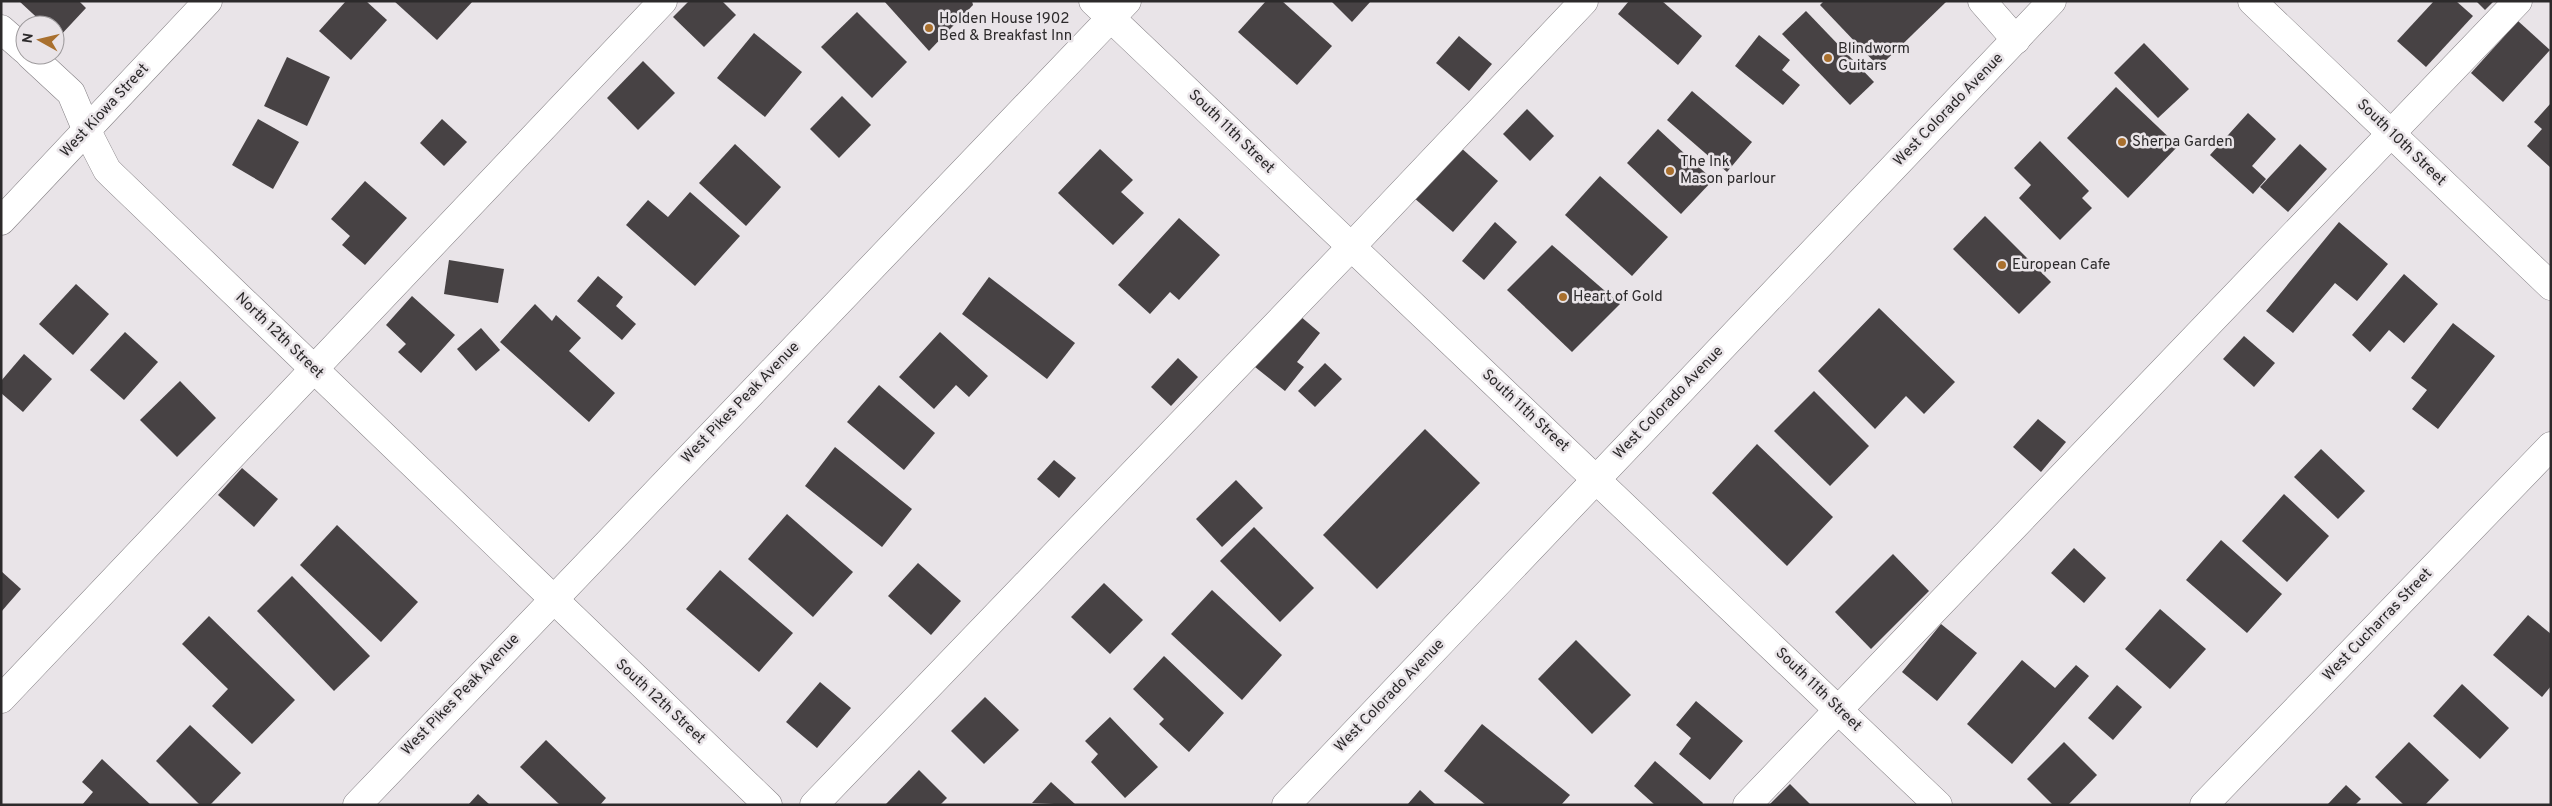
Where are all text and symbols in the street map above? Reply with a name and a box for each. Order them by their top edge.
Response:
place label: Holden House 1902 Bed & Breakfast Inn [939,10,1072,46]
north arrow [15,15,65,65]
marker: Holden House 1902 Bed & Breakfast Inn [923,22,935,34]
text: N [19,32,38,45]
place label: Blindworm Guitars [1838,40,1910,76]
street label: West Colorado Avenue [1890,49,2008,171]
marker: Blindworm Guitars [1822,52,1834,64]
street label: West Kiowa Street [57,60,153,162]
street label: South 11th Street [1184,86,1278,178]
street label: South 10th Street [2352,96,2450,190]
place label: Sherpa Garden [2132,133,2233,152]
marker: Sherpa Garden [2116,136,2128,148]
place label: The Ink Mason parlour [1680,153,1776,189]
marker: The Ink Mason parlour [1664,165,1676,177]
place label: European Cafe [2012,256,2110,275]
marker: European Cafe [1996,259,2008,271]
place label: Heart of Gold [1573,288,1663,307]
street label: North 12th Street [231,289,327,383]
marker: Heart of Gold [1557,291,1569,303]
street label: West Pikes Peak Avenue [678,338,804,468]
street label: West Colorado Avenue [1610,342,1728,464]
street label: South 11th Street [1477,366,1573,456]
street label: West Cucharras Street [2319,565,2437,685]
street label: West Pikes Peak Avenue [398,630,524,760]
street label: West Colorado Avenue [1331,635,1449,757]
street label: South 11th Street [1771,644,1865,736]
street label: South 12th Street [611,655,709,749]

